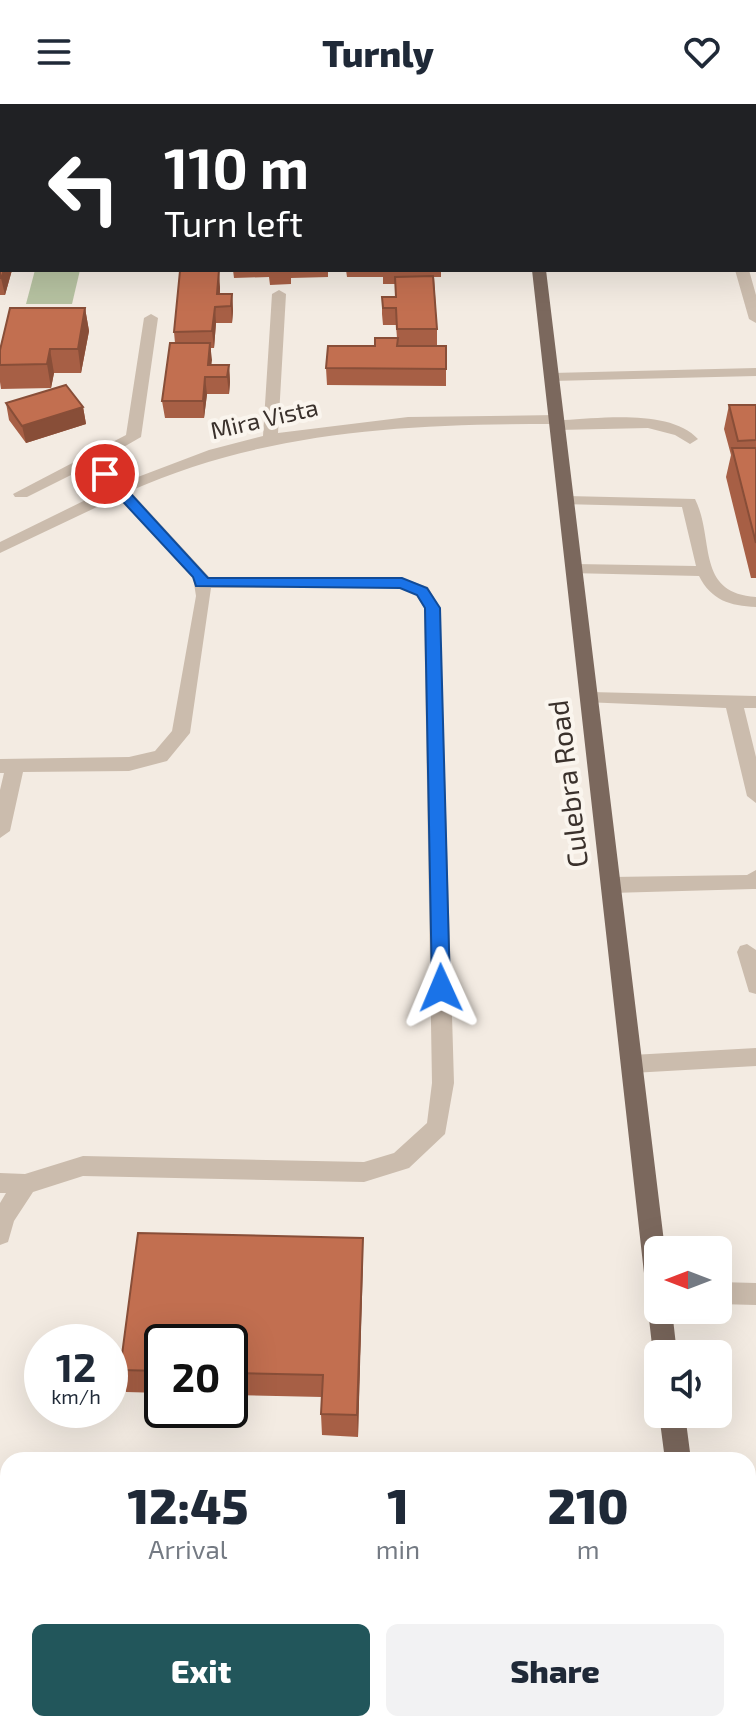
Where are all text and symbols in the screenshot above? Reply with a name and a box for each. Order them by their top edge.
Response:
icon: menu [32,30,76,74]
icon: heart [680,30,724,74]
text: Turnly [322,31,434,74]
text: 110 m [164,133,309,200]
icon: left [32,136,136,240]
text: Turn left [164,201,303,244]
street label: Mira Vista [207,392,321,444]
pin [71,440,139,508]
icon: arrive [83,452,127,496]
street label: Culebra Road [540,698,594,870]
position arrow [399,946,483,1030]
north arrow [644,1236,732,1324]
map controls [644,1236,732,1428]
speed limit sign: 20 [144,1324,248,1428]
button: sound [644,1340,732,1428]
text: 12 [56,1342,96,1390]
text: km/h [51,1384,101,1408]
text: 12:45 [127,1476,248,1534]
text: 1 [387,1476,409,1534]
text: 210 [548,1476,629,1534]
text: Arrival [148,1533,227,1564]
text: min [376,1533,420,1564]
text: m [577,1533,599,1564]
button: Exit [32,1624,370,1716]
button: Share [386,1624,724,1716]

